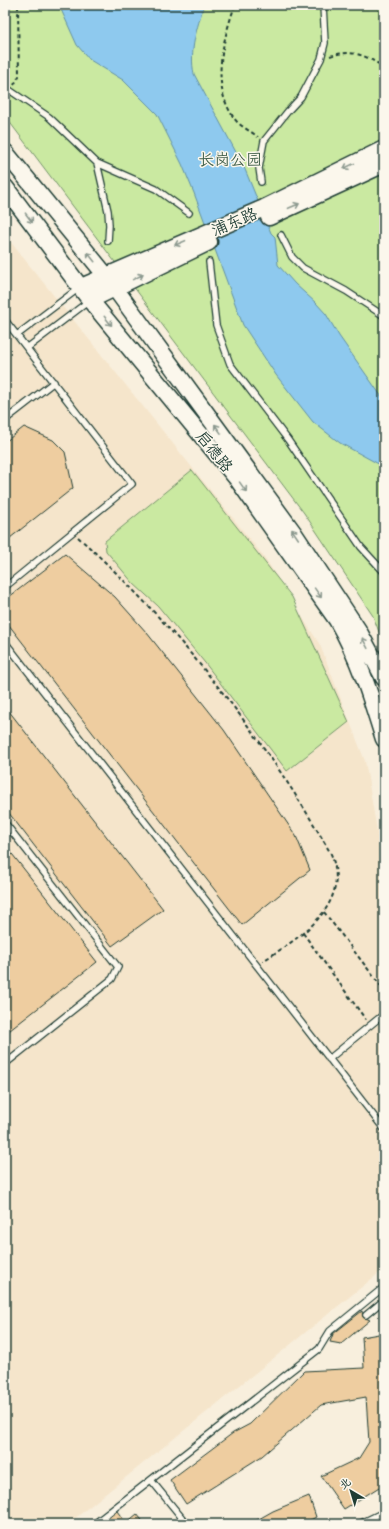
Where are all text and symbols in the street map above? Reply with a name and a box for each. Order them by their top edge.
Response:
park label: 长岗公园 [198,150,262,170]
one-way arrow [343,163,355,170]
one-way arrow [288,202,300,209]
street label: 浦东路 [208,203,260,241]
one-way arrow [24,212,33,223]
one-way arrow [174,240,186,248]
one-way arrow [87,252,95,263]
one-way arrow [131,273,143,280]
one-way arrow [103,316,112,327]
one-way arrow [214,424,222,435]
street label: 启德路 [191,427,237,477]
one-way arrow [239,481,247,492]
one-way arrow [291,529,299,540]
one-way arrow [314,588,322,599]
one-way arrow [361,637,369,649]
north arrow [331,1471,371,1511]
text: 北 [336,1474,353,1492]

